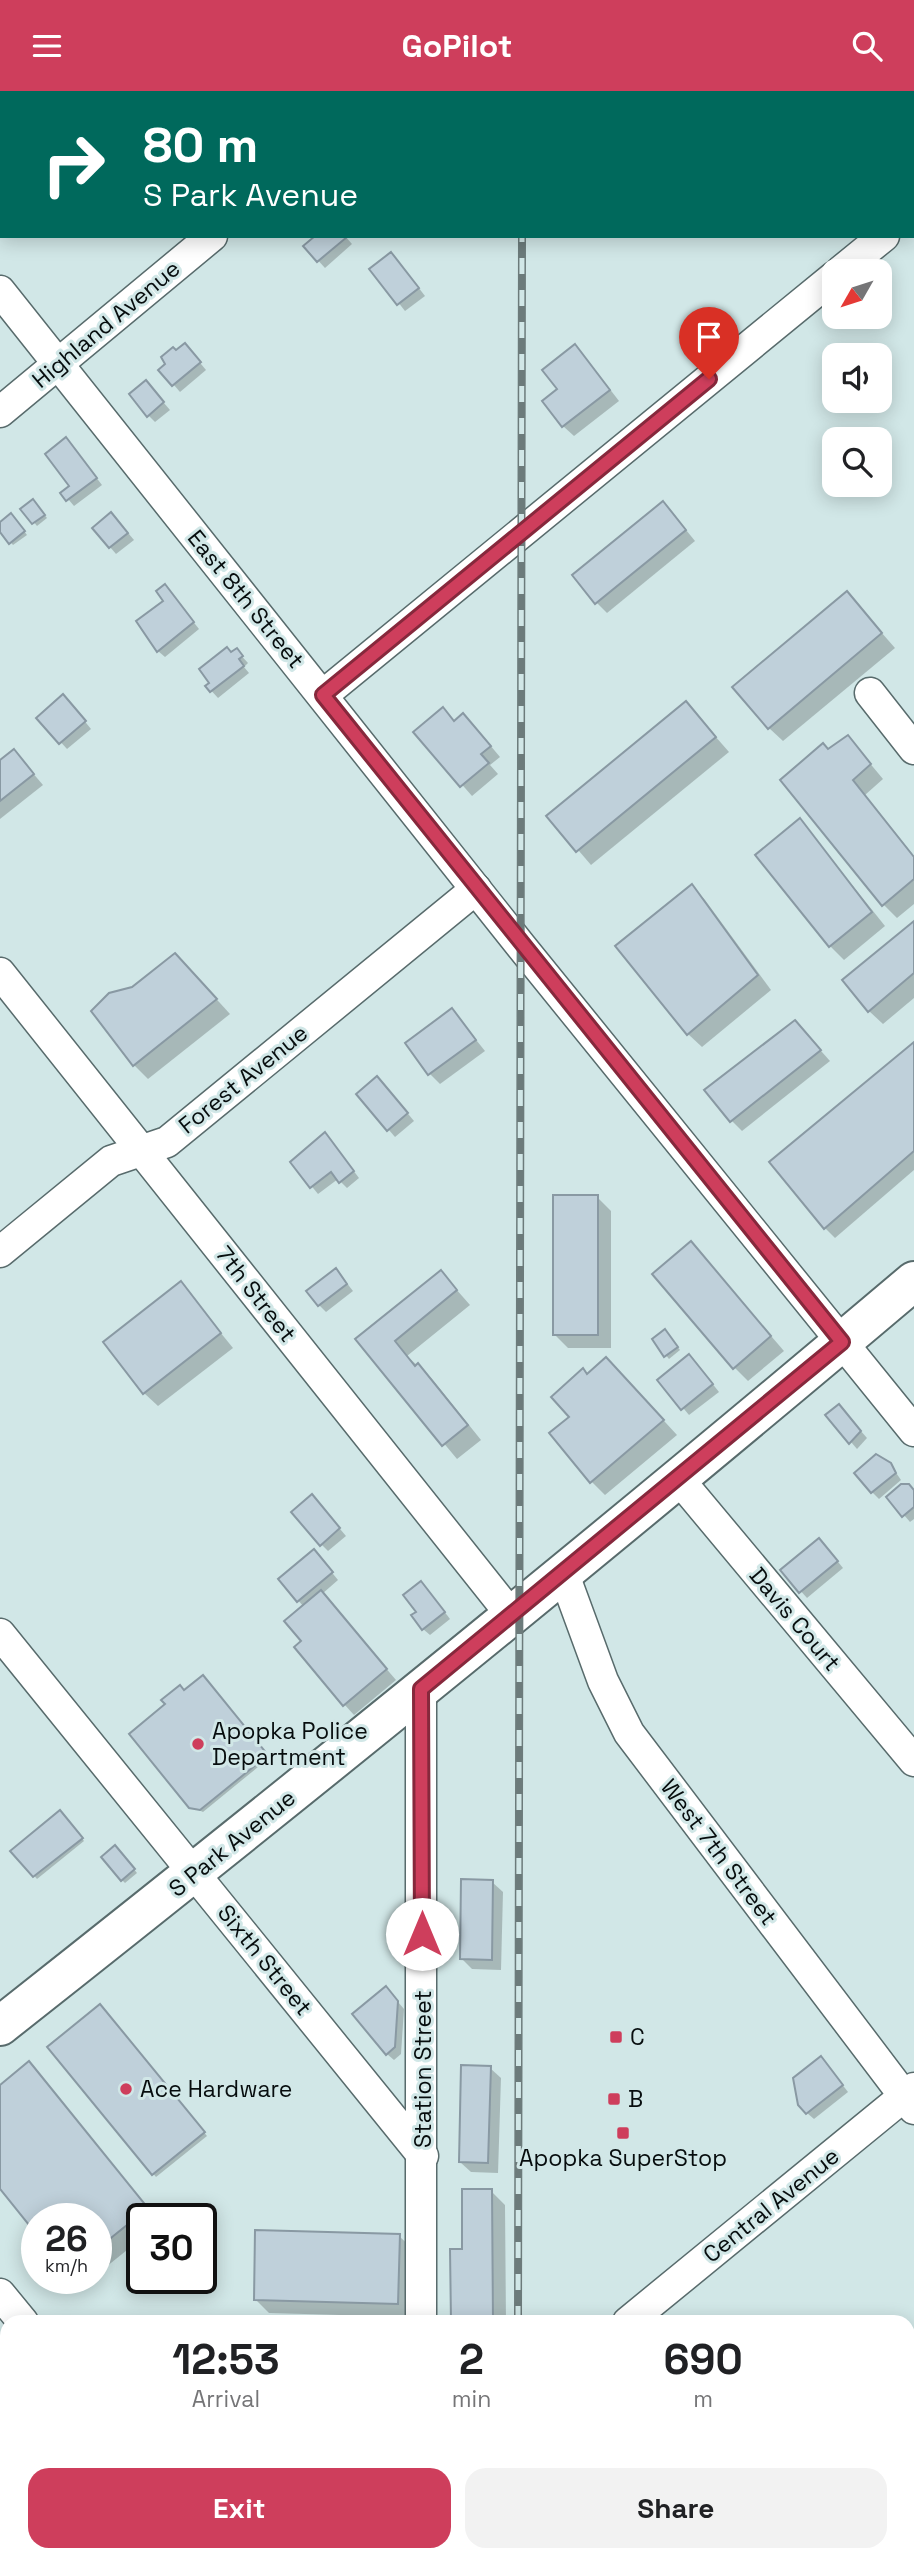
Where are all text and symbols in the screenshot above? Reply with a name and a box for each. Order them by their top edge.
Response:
text: GoPilot [402,26,512,66]
icon: menu [28,27,66,65]
icon: search [848,27,886,65]
text: 80 m [143,114,258,176]
icon: right [28,119,119,210]
text: S Park Avenue [143,175,358,215]
street label: Highland Avenue [26,253,186,395]
north arrow [822,259,892,329]
map controls [822,259,892,497]
pin [679,307,739,379]
icon: arrive [690,318,728,356]
button: sound [822,343,892,413]
button: search [822,427,892,497]
street label: East 8th Street [181,524,311,674]
street label: Forest Avenue [172,1018,314,1140]
street label: 7th Street [209,1240,303,1348]
street label: Davis Court [743,1561,847,1677]
place label: Apopka Police Department [212,1716,368,1772]
marker: Apopka Police Department [190,1736,206,1752]
street label: West 7th Street [654,1773,784,1931]
street label: S Park Avenue [162,1783,302,1903]
position arrow [385,1897,459,1971]
street label: Sixth Street [211,1898,319,2022]
street label: Station Street [408,1990,438,2148]
place label: C [630,2022,645,2052]
marker: C [608,2029,624,2045]
place label: Ace Hardware [140,2074,292,2104]
marker: Ace Hardware [118,2081,134,2097]
place label: B [628,2084,643,2114]
marker: B [606,2091,622,2107]
marker: Apopka SuperStop [615,2125,631,2141]
street label: Central Avenue [697,2141,845,2269]
place label: Apopka SuperStop [519,2143,727,2173]
speed limit sign: 30 [126,2203,217,2294]
text: 26 [45,2217,88,2261]
text: km/h [45,2254,88,2277]
text: 12:53 [172,2333,279,2386]
text: 2 [459,2333,484,2386]
text: 690 [664,2333,743,2386]
text: Arrival [192,2384,260,2414]
text: min [452,2384,491,2414]
text: m [693,2384,713,2414]
button: Exit [28,2468,451,2548]
button: Share [465,2468,887,2548]

